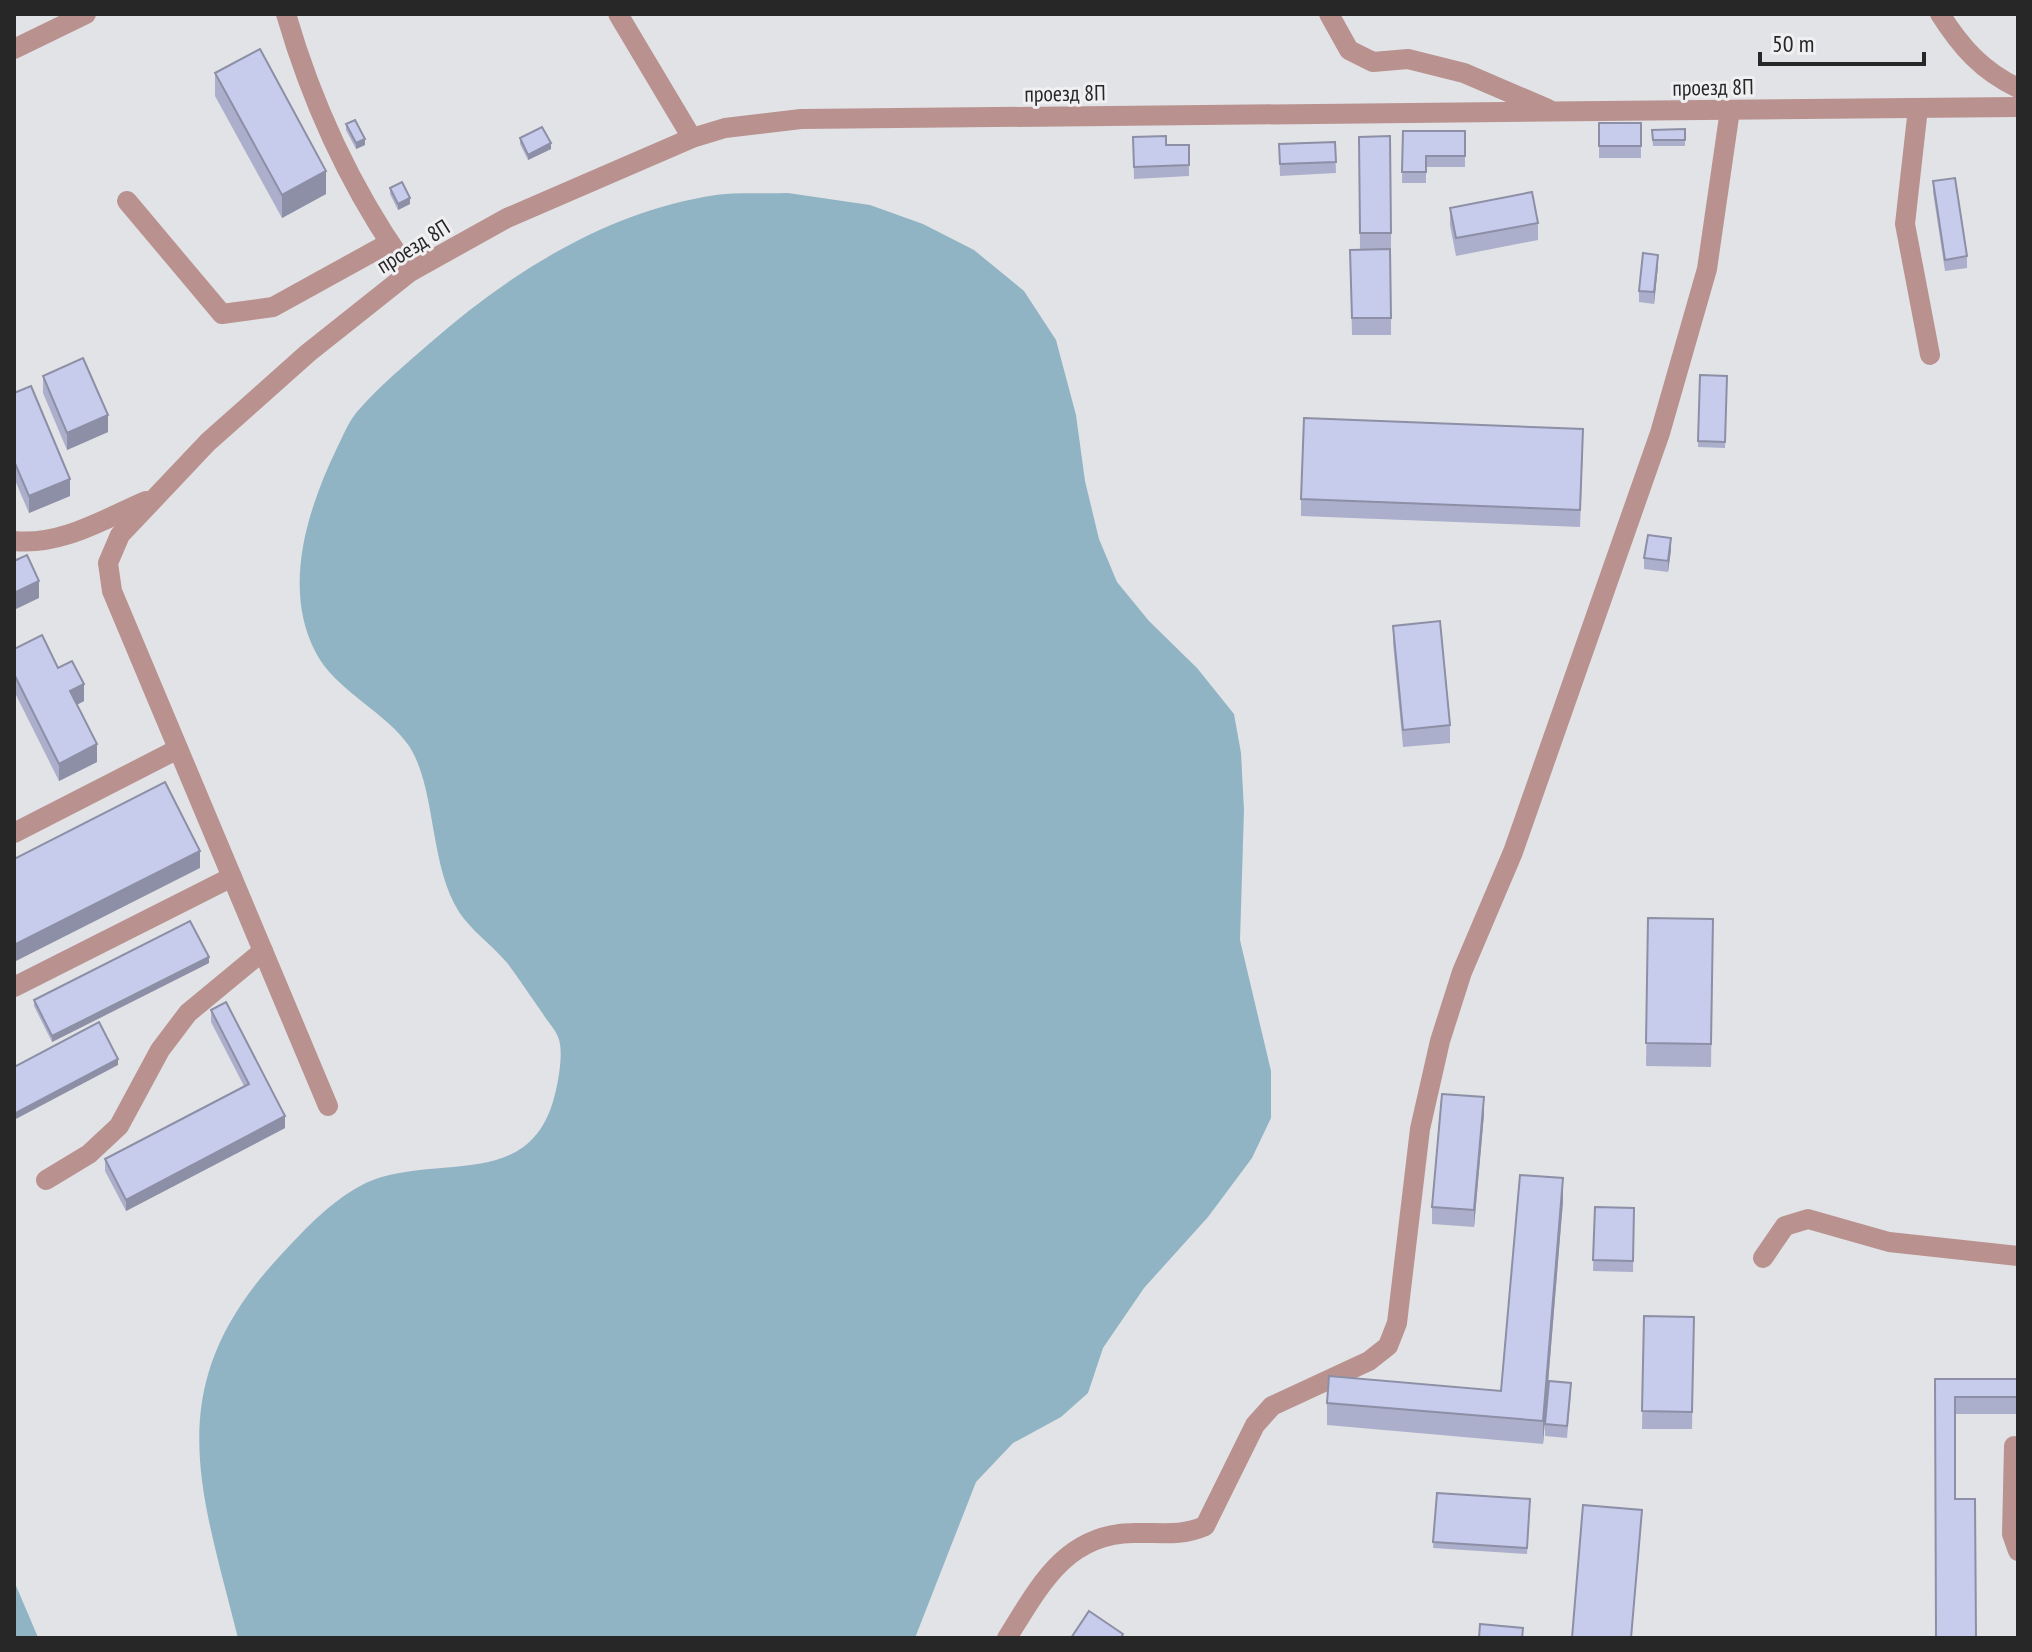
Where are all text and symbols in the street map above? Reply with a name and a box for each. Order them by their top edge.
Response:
scale bar [1760,16,1924,66]
text: 50 m [1772,28,1814,59]
street label: проезд 8П [1672,72,1754,102]
street label: проезд 8П [1024,78,1106,108]
street label: проезд 8П [371,213,455,279]

